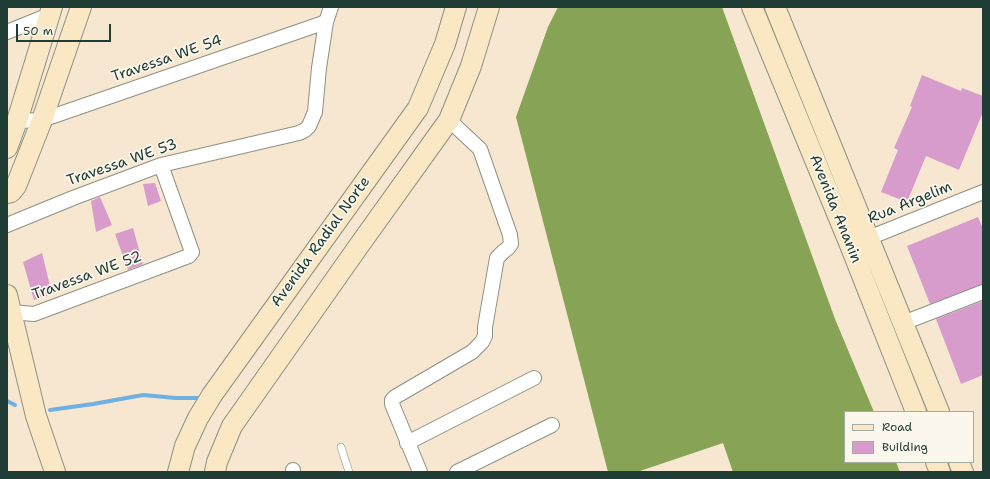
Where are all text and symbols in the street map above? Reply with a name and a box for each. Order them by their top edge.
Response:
scale bar [18,16,113,42]
text: 50 m [23,23,53,39]
street label: Travessa WE 54 [109,32,225,86]
street label: Travessa WE 53 [64,136,180,190]
street label: Avenida Ananin [805,152,865,266]
street label: Avenida Radial Norte [268,173,374,311]
street label: Rua Argelim [865,178,955,228]
street label: Travessa WE 52 [30,248,144,304]
legend [844,411,974,463]
text: Road [882,419,912,435]
text: Building [882,439,928,455]

